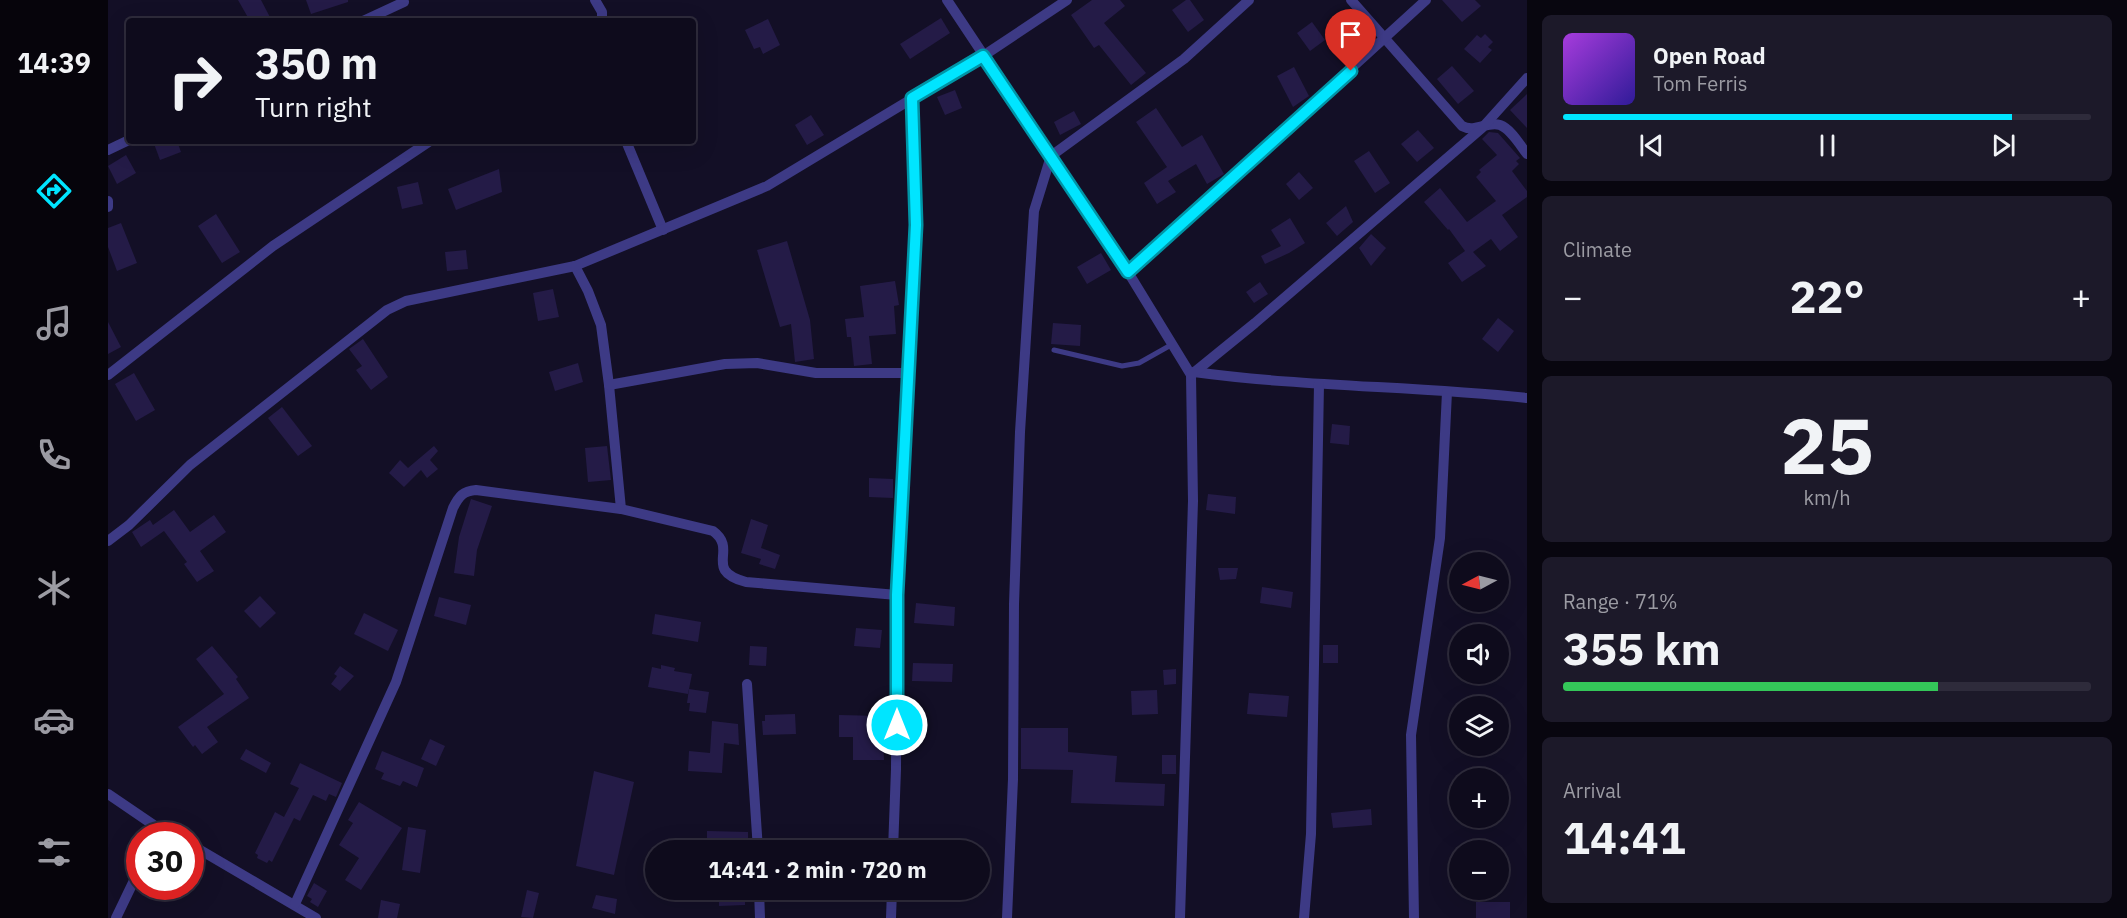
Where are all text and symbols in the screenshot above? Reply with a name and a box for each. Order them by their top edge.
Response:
pin [1325,9,1376,71]
icon: arrive [1334,18,1367,51]
text: 350 m [255,36,378,91]
text: Open Road [1653,41,1766,70]
icon: right [156,42,234,120]
text: 14:39 [17,45,91,80]
text: Tom Ferris [1653,70,1748,97]
text: Turn right [255,89,372,124]
icon: previous [1635,129,1668,162]
icon: pause [1811,129,1844,162]
icon: next [1987,129,2020,162]
icon: directions [33,170,75,212]
text: Climate [1563,236,1632,263]
text: 22° [1789,267,1865,325]
text: − [1563,275,1583,318]
text: + [2071,275,2091,318]
icon: music [33,302,75,344]
text: 25 [1780,394,1874,495]
icon: phone [33,434,75,476]
text: km/h [1803,484,1851,511]
north arrow [1449,552,1509,612]
map controls [1449,552,1509,900]
icon: climate [33,567,75,609]
text: Range · 71% [1563,588,1678,615]
text: 355 km [1563,619,1721,677]
button: sound [1449,624,1509,684]
position arrow [865,693,929,757]
button: layers [1449,696,1509,756]
icon: car [33,699,75,741]
button: + [1449,768,1509,828]
text: Arrival [1563,777,1621,804]
text: 14:41 [1563,808,1686,866]
speed limit sign: 30 [126,822,204,900]
icon: filters [33,831,75,873]
button: − [1449,840,1509,900]
text: 14:41 · 2 min · 720 m [708,855,927,884]

